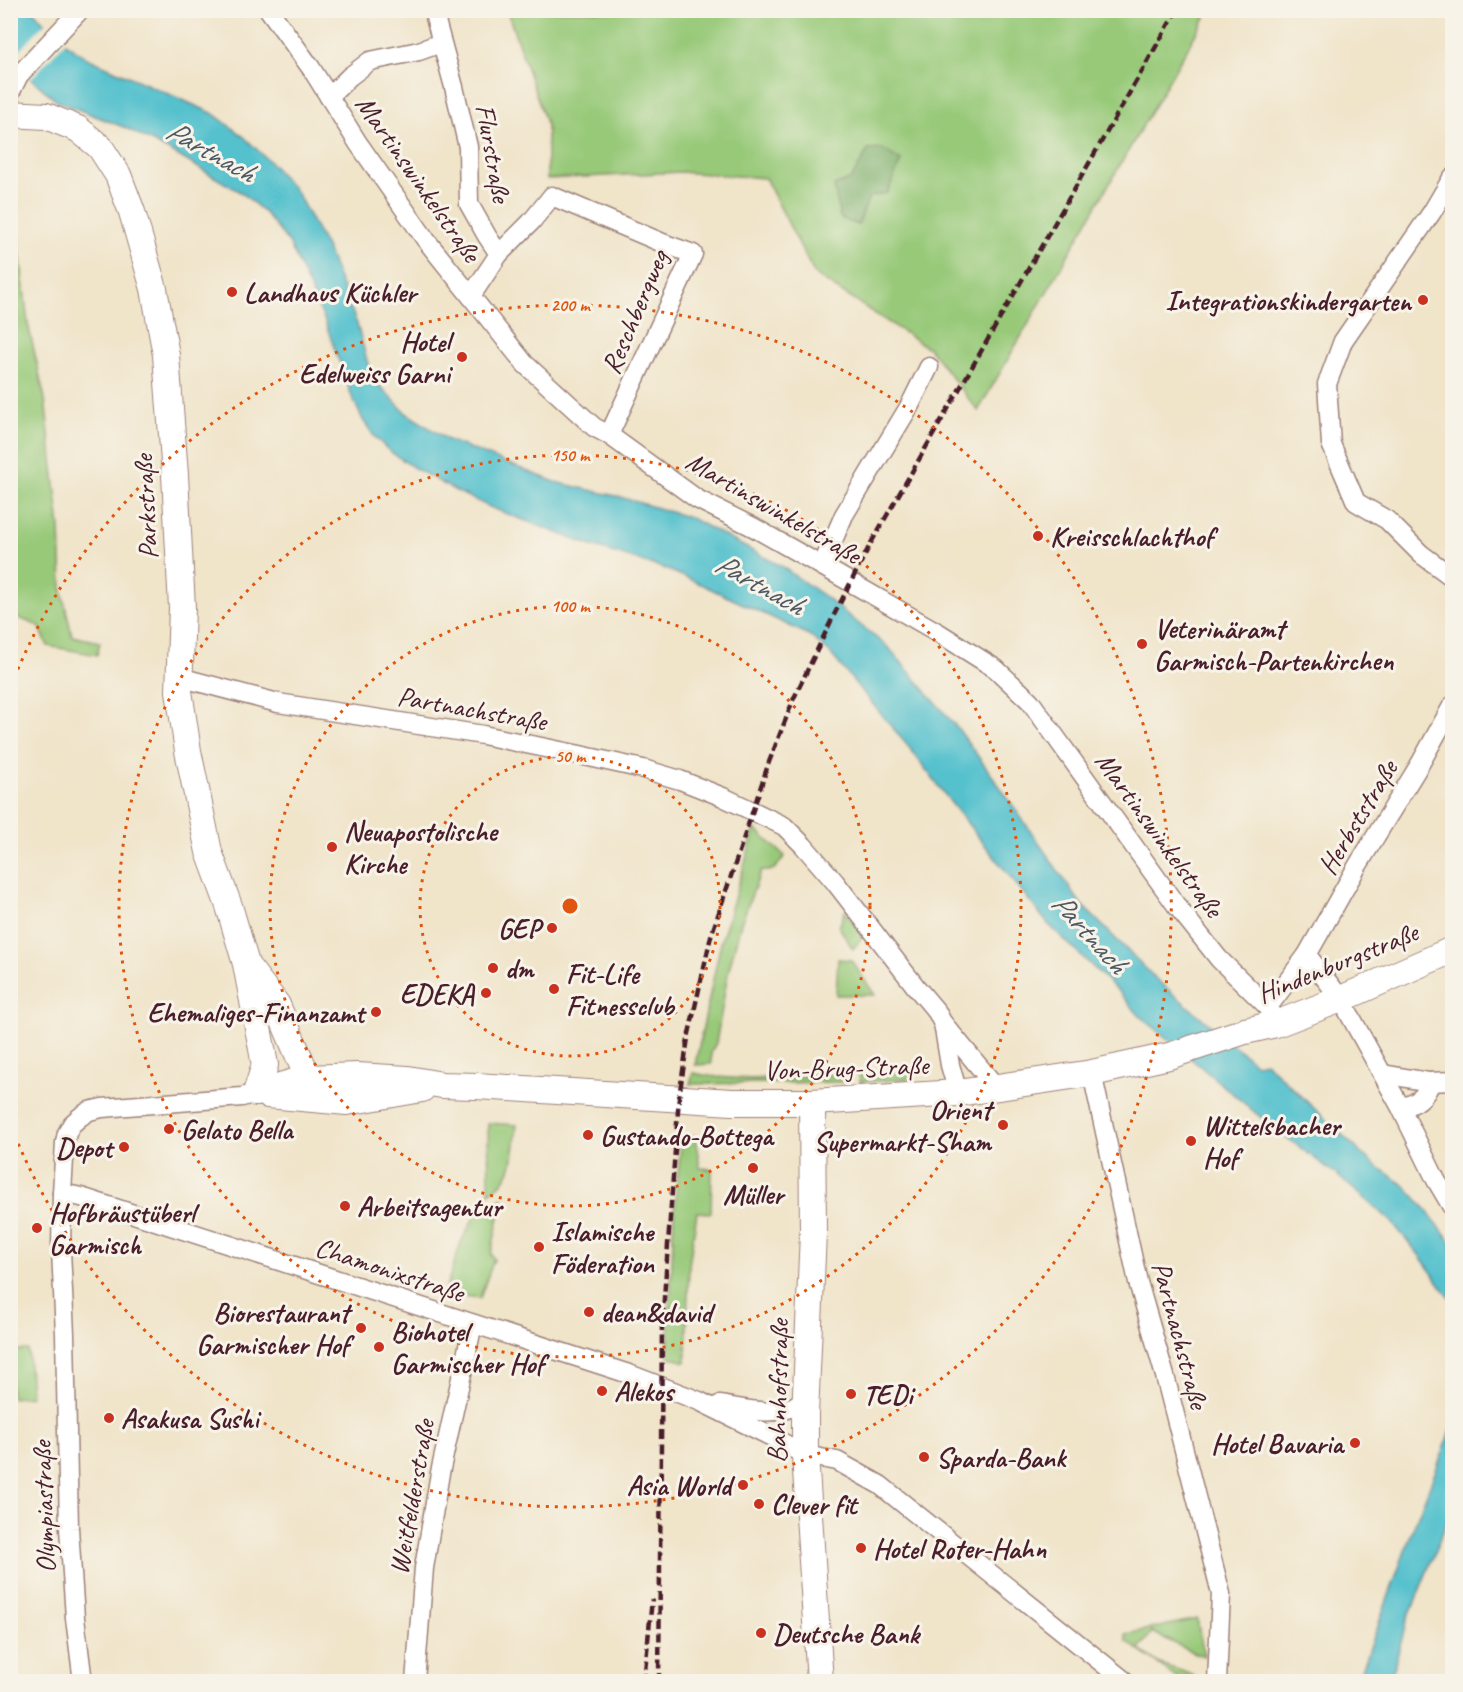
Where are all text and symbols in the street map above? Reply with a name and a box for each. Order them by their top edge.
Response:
street label: Martinswinkelstraße [348,88,490,270]
street label: Flurstraße [468,101,520,207]
water label: Partnach [160,111,264,192]
street label: Reschbergweg [593,243,677,379]
place label: Landhaus Küchler [244,275,419,310]
place label: Integrationskindergarten [1165,283,1413,318]
marker: Landhaus Küchler [225,285,239,299]
marker: Integrationskindergarten [1416,293,1430,307]
text: 200 m [551,294,591,316]
place label: Hotel Edelweiss Garni [299,324,455,391]
marker: Hotel Edelweiss Garni [455,350,469,364]
street label: Martinswinkelstraße [680,443,869,573]
text: 150 m [551,444,591,466]
street label: Parkstraße [125,452,166,560]
place label: Kreisschlachthof [1050,519,1219,554]
marker: Kreisschlachthof [1031,529,1045,543]
water label: Partnach [709,544,813,625]
text: 100 m [551,595,591,617]
place label: Veterinäramt Garmisch-Partenkirchen [1154,611,1394,678]
marker: Veterinäramt Garmisch-Partenkirchen [1135,637,1149,651]
street label: Partnachstraße [395,678,551,739]
text: 50 m [555,745,587,767]
street label: Martinswinkelstraße [1088,745,1233,925]
street label: Herbststraße [1310,752,1406,881]
place label: Neuapostolische Kirche [344,814,499,881]
marker: Neuapostolische Kirche [325,840,339,854]
water label: Partnach [1044,884,1138,983]
centre of rings [560,896,580,916]
place label: GEP [498,911,544,946]
street label: Hindenburgstraße [1252,914,1425,1011]
marker: GEP [545,921,559,935]
place label: dm [505,951,535,986]
place label: Fit-Life Fitnessclub [566,956,676,1023]
marker: dm [486,961,500,975]
place label: EDEKA [400,976,476,1011]
marker: Fit-Life Fitnessclub [547,982,561,996]
marker: EDEKA [479,986,493,1000]
place label: Ehemaliges-Finanzamt [147,995,368,1030]
marker: Ehemaliges-Finanzamt [369,1005,383,1019]
street label: Von-Brug-Straße [763,1047,931,1088]
place label: Orient Supermarkt-Sham [813,1092,996,1159]
place label: Wittelsbacher Hof [1203,1108,1343,1175]
place label: Gelato Bella [181,1112,295,1147]
place label: Gustando-Bottega [600,1118,775,1153]
marker: Orient Supermarkt-Sham [996,1118,1010,1132]
marker: Gelato Bella [162,1122,176,1136]
marker: Gustando-Bottega [581,1128,595,1142]
place label: Depot [56,1130,116,1165]
marker: Wittelsbacher Hof [1184,1134,1198,1148]
marker: Depot [117,1140,131,1154]
marker: Müller [746,1161,760,1175]
place label: Müller [723,1177,786,1212]
place label: Arbeitsagentur [357,1189,504,1224]
place label: Hofbräustüberl Garmisch [49,1195,200,1262]
marker: Arbeitsagentur [338,1199,352,1213]
place label: Islamische Föderation [551,1214,656,1281]
marker: Hofbräustüberl Garmisch [30,1221,44,1235]
street label: Chamonixstraße [311,1229,470,1311]
marker: Islamische Föderation [532,1240,546,1254]
street label: Partnachstraße [1144,1258,1217,1414]
place label: Biorestaurant Garmischer Hof [196,1295,356,1362]
place label: dean&david [601,1295,716,1330]
marker: dean&david [582,1305,596,1319]
place label: Biohotel Garmischer Hof [391,1314,550,1381]
street label: Bahnhofstraße [759,1317,796,1463]
marker: Biorestaurant Garmischer Hof [354,1321,368,1335]
marker: Biohotel Garmischer Hof [372,1340,386,1354]
place label: Alekos [614,1374,676,1409]
place label: TEDi [863,1377,916,1412]
marker: Alekos [595,1384,609,1398]
marker: TEDi [844,1387,858,1401]
place label: Asakusa Sushi [121,1401,262,1436]
marker: Asakusa Sushi [102,1411,116,1425]
street label: Weitfelderstraße [381,1415,443,1577]
place label: Hotel Bavaria [1211,1426,1345,1461]
marker: Hotel Bavaria [1348,1436,1362,1450]
street label: Olympiastraße [24,1438,63,1574]
place label: Sparda-Bank [936,1440,1068,1475]
marker: Sparda-Bank [917,1450,931,1464]
place label: Asia World [627,1468,736,1503]
marker: Asia World [736,1478,750,1492]
place label: Clever fit [771,1487,859,1522]
marker: Clever fit [752,1497,766,1511]
place label: Hotel Roter-Hahn [873,1531,1047,1566]
marker: Hotel Roter-Hahn [854,1541,868,1555]
place label: Deutsche Bank [773,1616,922,1651]
marker: Deutsche Bank [754,1626,768,1640]

